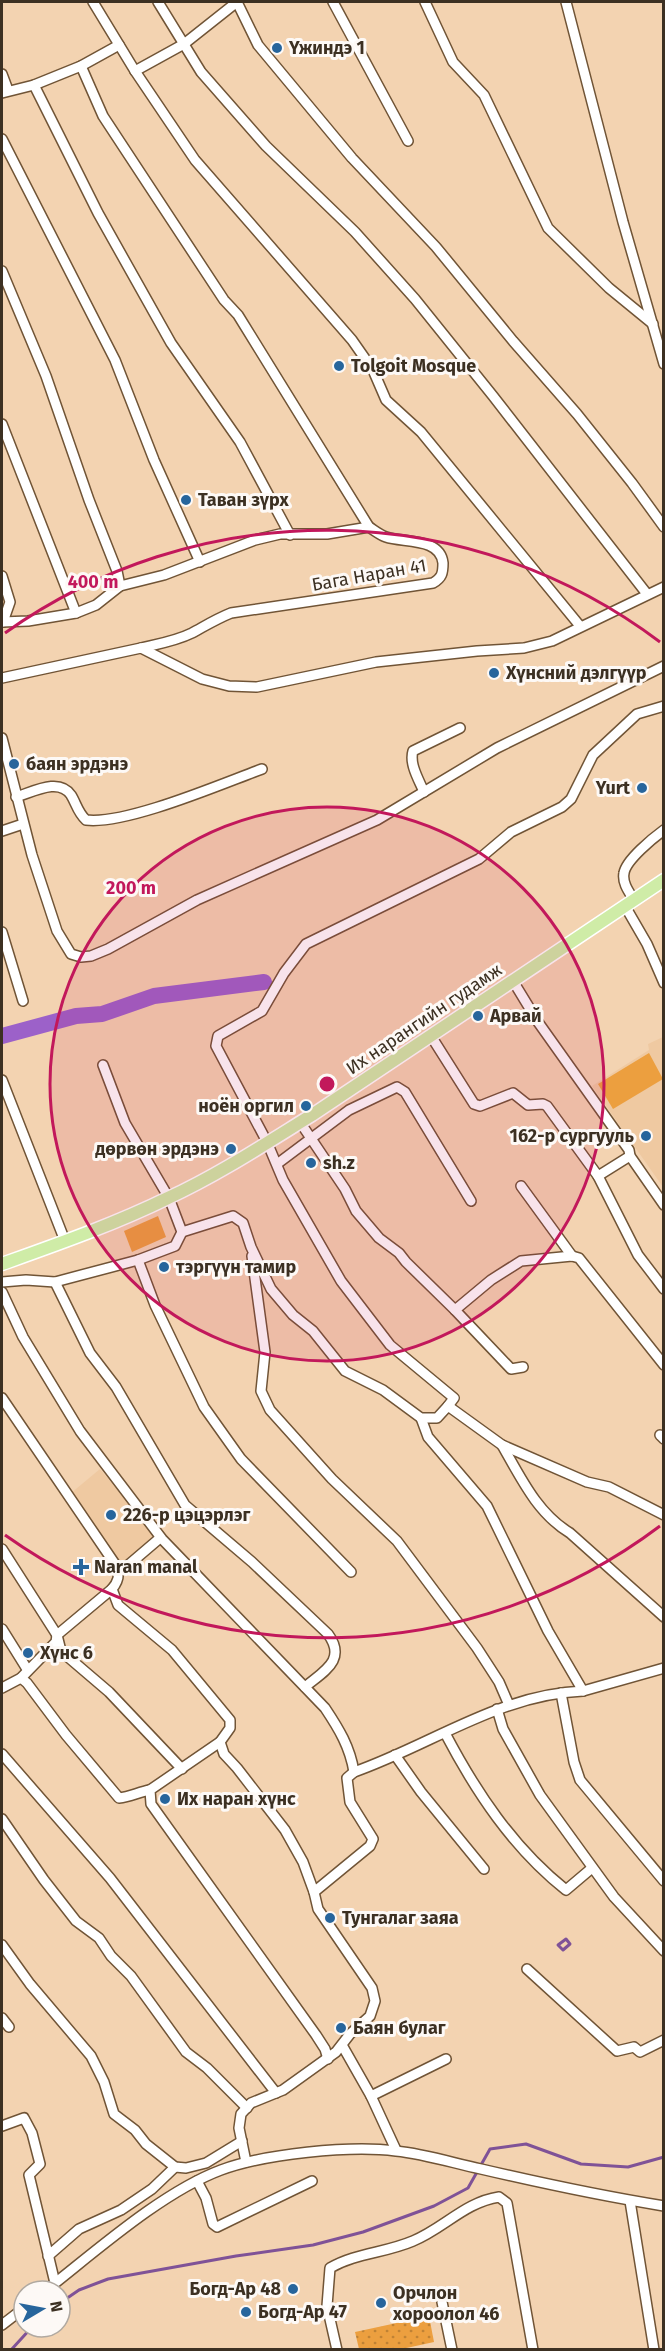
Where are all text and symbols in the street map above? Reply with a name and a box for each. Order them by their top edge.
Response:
place label: Үжиндэ 1 [288,37,365,59]
marker: Үжиндэ 1 [270,41,284,55]
place label: Tolgoit Mosque [351,355,476,377]
marker: Tolgoit Mosque [332,359,346,373]
place label: Таван зүрх [198,489,290,511]
marker: Таван зүрх [179,493,193,507]
street label: Бага Наран 41 [310,554,428,596]
text: 400 m [68,571,118,593]
place label: Хүнсний дэлгүүр [505,662,647,684]
marker: Хүнсний дэлгүүр [487,666,501,680]
place label: баян эрдэнэ [26,753,128,775]
marker: баян эрдэнэ [7,757,21,771]
place label: Yurt [595,777,631,799]
marker: Yurt [635,781,649,795]
text: 200 m [106,877,156,899]
street label: Их нарангийн гудамж [342,959,506,1079]
place label: Арвай [489,1005,542,1027]
marker: Арвай [471,1009,485,1023]
centre of rings [317,1074,337,1094]
place label: ноён оргил [198,1095,294,1117]
marker: ноён оргил [299,1099,313,1113]
place label: 162-р сургууль [510,1125,635,1147]
marker: 162-р сургууль [639,1129,653,1143]
place label: дөрвөн эрдэнэ [95,1138,219,1160]
marker: дөрвөн эрдэнэ [224,1142,238,1156]
place label: sh.z [323,1152,355,1174]
marker: sh.z [304,1156,318,1170]
place label: тэргүүн тамир [176,1256,296,1278]
marker: тэргүүн тамир [157,1260,171,1274]
place label: 226-р цэцэрлэг [123,1504,251,1526]
marker: 226-р цэцэрлэг [104,1508,118,1522]
place label: Naran manal [94,1556,198,1578]
marker: Naran manal [72,1558,90,1576]
place label: Хүнс 6 [39,1642,93,1664]
marker: Хүнс 6 [21,1646,35,1660]
place label: Их наран хүнс [177,1788,296,1810]
marker: Их наран хүнс [158,1792,172,1806]
place label: Тунгалаг заяа [342,1907,459,1929]
marker: Тунгалаг заяа [323,1911,337,1925]
place label: Баян булаг [353,2017,446,2039]
marker: Баян булаг [334,2021,348,2035]
place label: Богд-Ар 48 [190,2278,281,2300]
north arrow [12,2279,72,2339]
marker: Богд-Ар 48 [286,2282,300,2296]
place label: Орчлон хороолол 46 [392,2282,500,2325]
marker: Орчлон хороолол 46 [374,2296,388,2310]
text: N [46,2300,67,2313]
place label: Богд-Ар 47 [258,2301,347,2323]
marker: Богд-Ар 47 [239,2305,253,2319]

